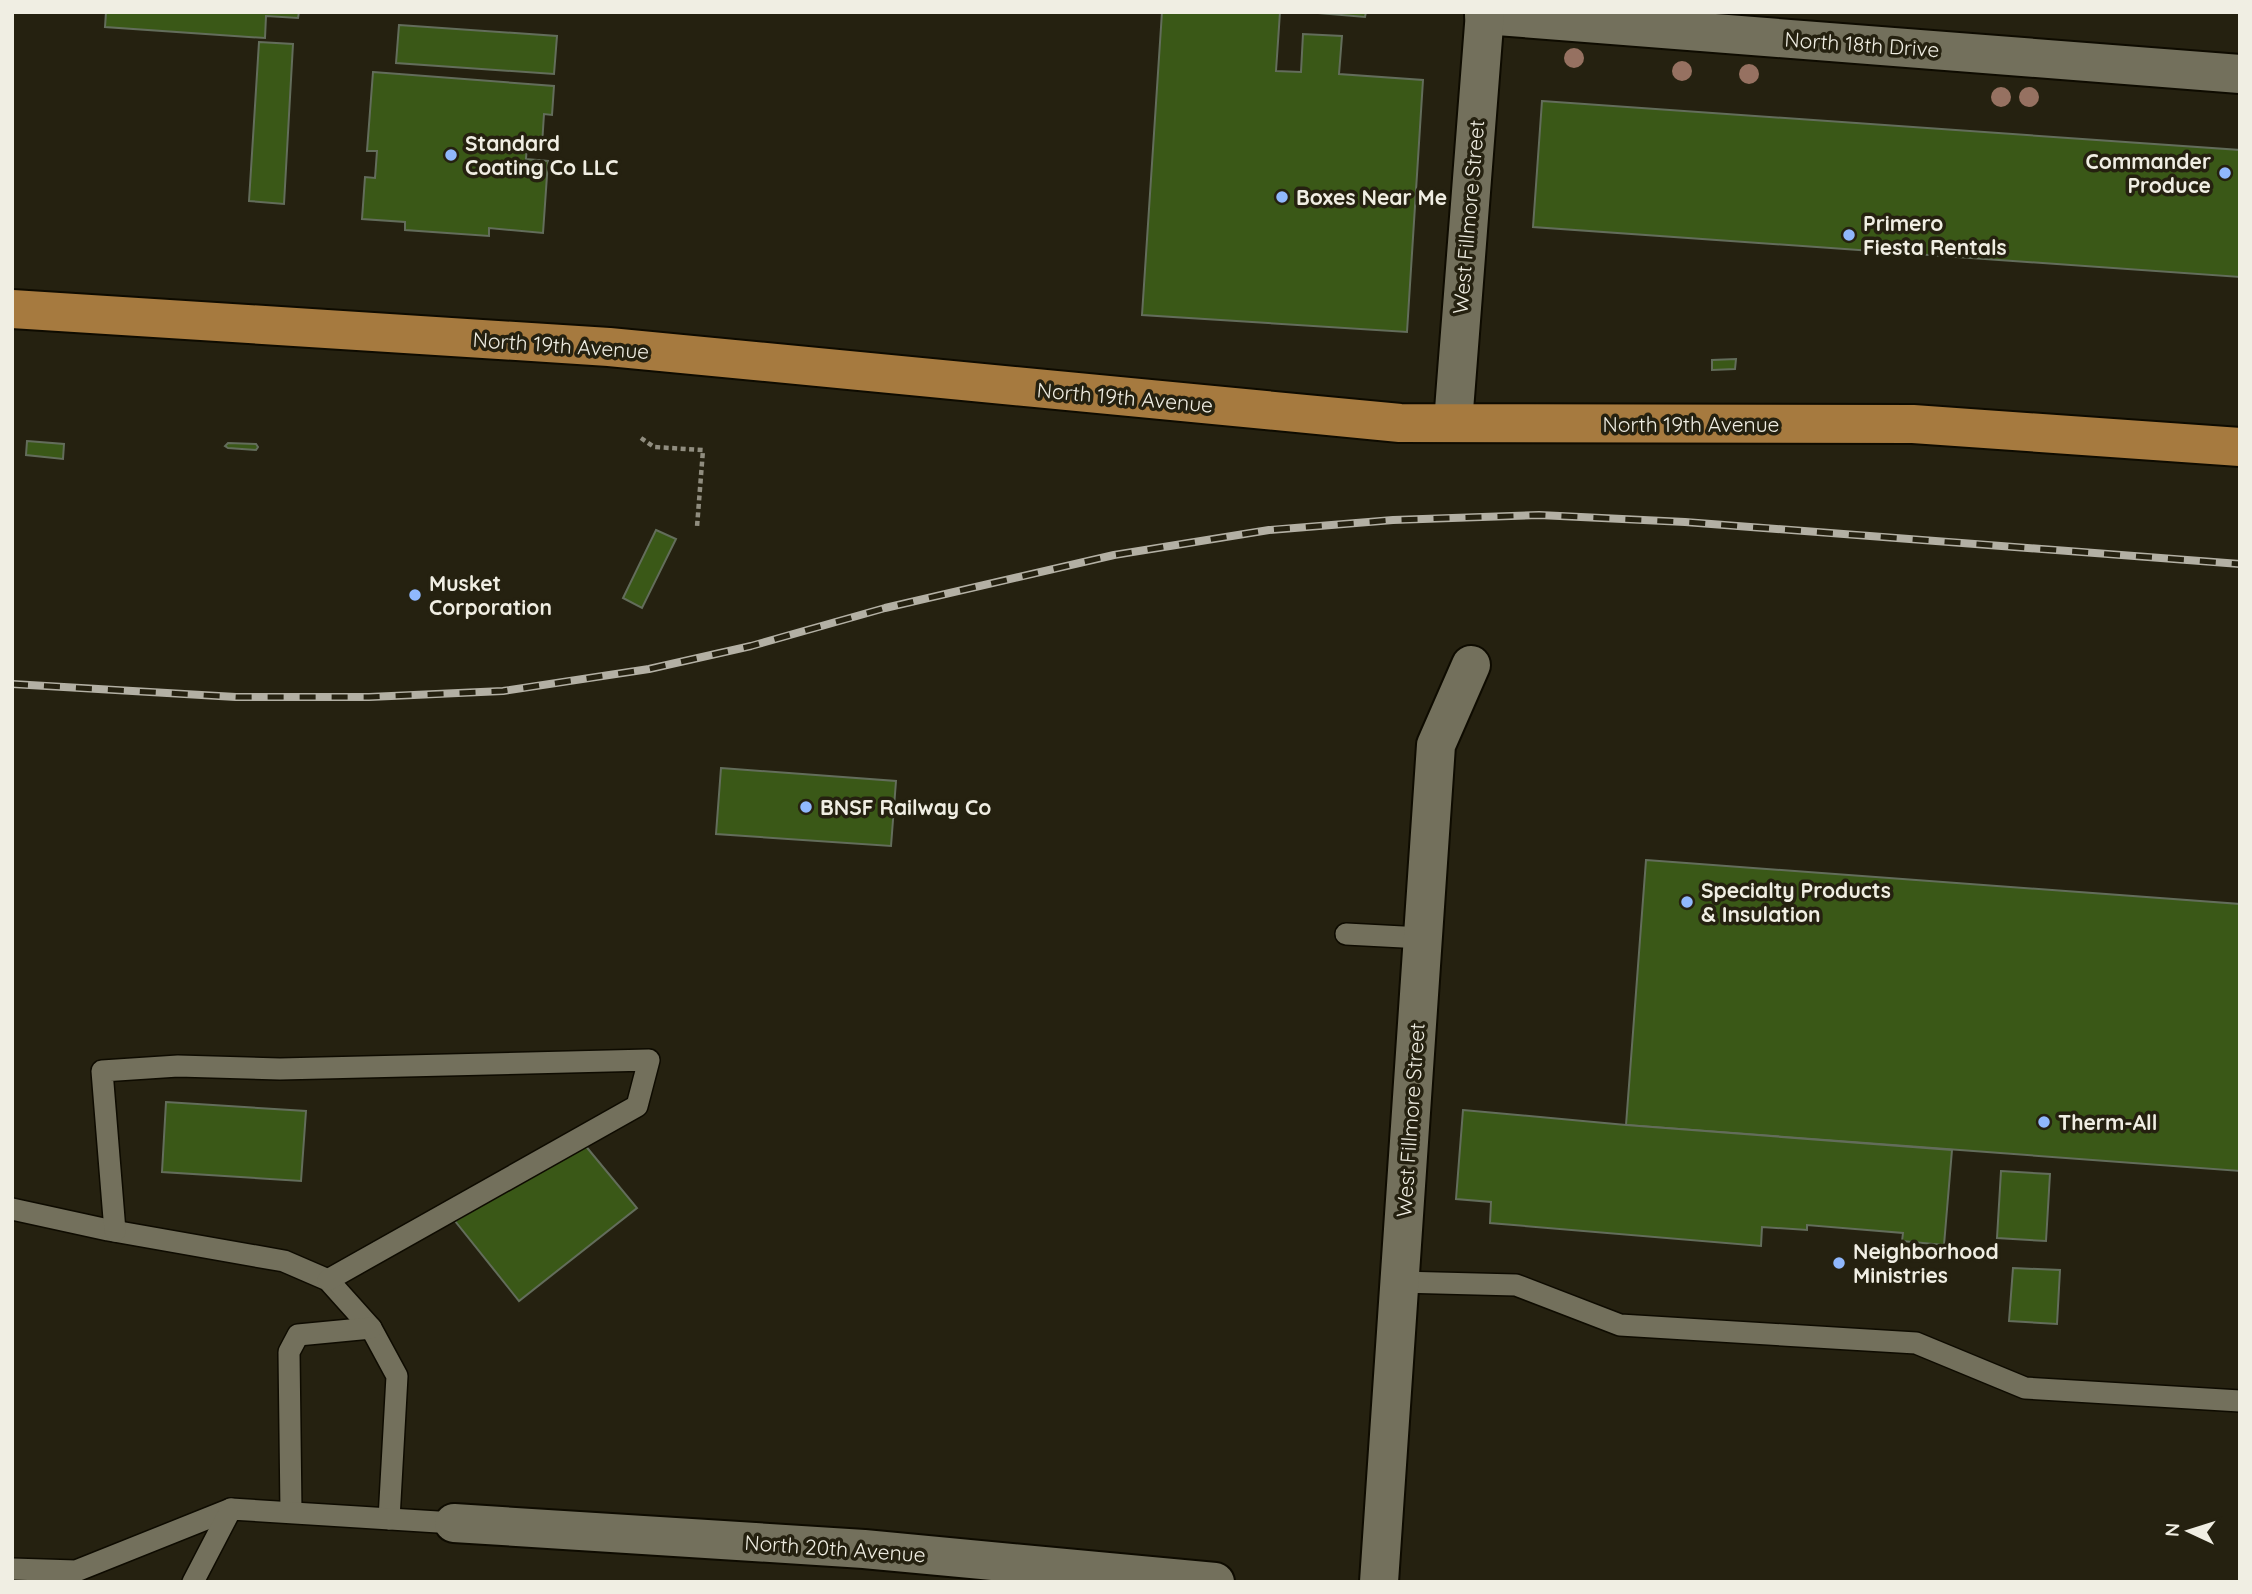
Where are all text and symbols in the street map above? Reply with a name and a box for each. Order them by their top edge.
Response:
street label: North 18th Drive [1784,26,1940,62]
street label: West Fillmore Street [1447,119,1489,315]
place label: Standard Coating Co LLC [465,130,619,180]
marker: Standard Coating Co LLC [443,147,459,163]
place label: Commander Produce [2086,148,2211,198]
marker: Commander Produce [2217,165,2233,181]
place label: Boxes Near Me [1296,184,1447,210]
marker: Boxes Near Me [1274,189,1290,205]
place label: Primero Fiesta Rentals [1863,210,2007,260]
marker: Primero Fiesta Rentals [1841,227,1857,243]
street label: North 19th Avenue [472,326,650,364]
street label: North 19th Avenue [1036,376,1214,418]
street label: North 19th Avenue [1603,411,1779,437]
place label: Musket Corporation [429,570,552,620]
marker: Musket Corporation [407,587,423,603]
place label: BNSF Railway Co [820,794,991,820]
marker: BNSF Railway Co [798,799,814,815]
place label: Specialty Products & Insulation [1701,877,1891,927]
marker: Specialty Products & Insulation [1679,894,1695,910]
street label: West Fillmore Street [1390,1022,1430,1218]
place label: Therm-All [2058,1109,2157,1135]
marker: Therm-All [2036,1114,2052,1130]
place label: Neighborhood Ministries [1853,1238,1999,1288]
marker: Neighborhood Ministries [1831,1255,1847,1271]
north arrow [2154,1496,2224,1566]
text: N [2160,1522,2184,1538]
street label: North 20th Avenue [744,1529,926,1567]

